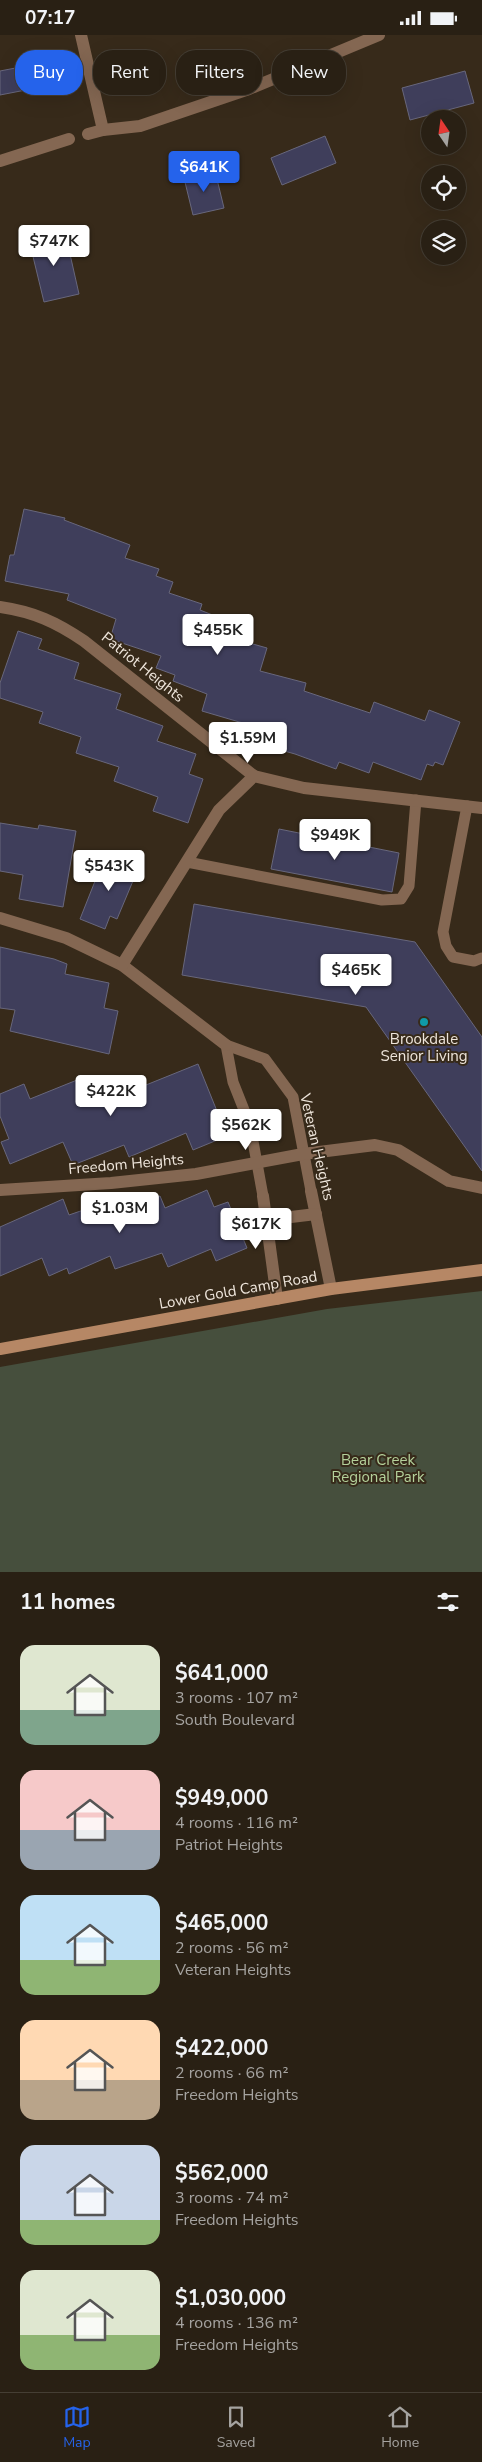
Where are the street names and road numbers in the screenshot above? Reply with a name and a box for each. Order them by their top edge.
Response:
street label: Patriot Heights [97,627,189,707]
street label: Veteran Heights [295,1091,339,1202]
street label: Freedom Heights [67,1149,185,1179]
street label: Lower Gold Camp Road [157,1266,319,1314]

